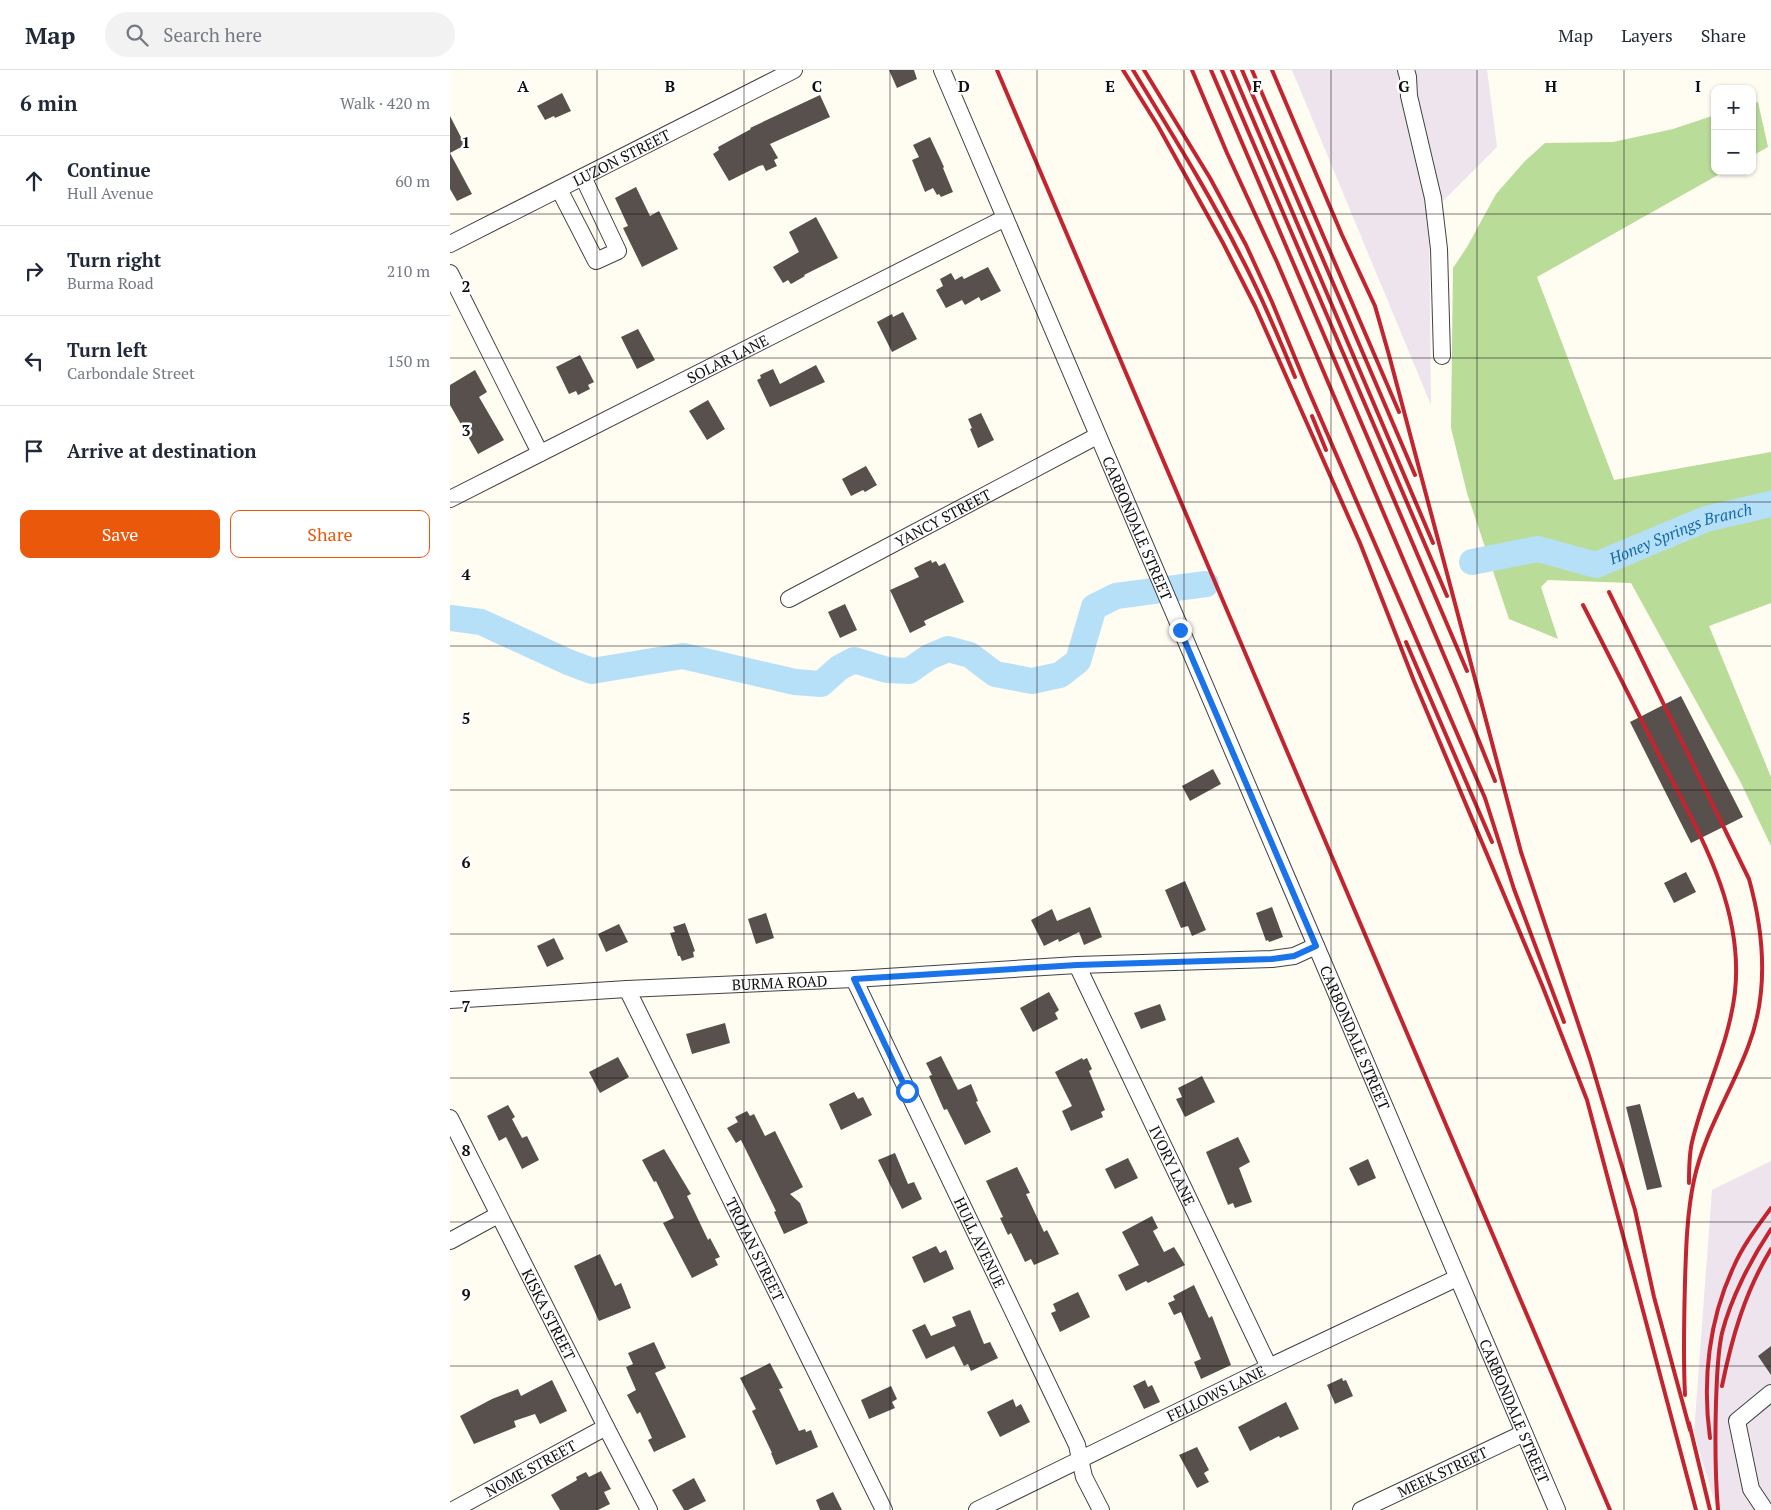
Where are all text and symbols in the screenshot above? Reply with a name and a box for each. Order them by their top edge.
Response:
search box [105,12,455,57]
text: Map [25,19,75,51]
icon: search [123,21,151,49]
text: Search here [163,22,262,47]
text: Map [1558,23,1593,47]
text: Layers [1621,23,1673,47]
text: Share [1701,23,1746,47]
text: A [517,75,529,97]
text: B [665,75,675,97]
text: C [812,75,822,97]
text: D [958,75,970,97]
text: E [1105,75,1115,97]
text: F [1252,75,1262,97]
text: G [1398,75,1410,97]
text: H [1545,75,1557,97]
text: I [1695,75,1701,97]
map controls [1711,85,1756,175]
button: + [1711,85,1756,130]
text: 6 min [20,89,77,117]
text: Walk · 420 m [340,92,430,114]
street label: LUZON STREET [569,124,673,190]
button: − [1711,130,1756,175]
text: 1 [461,131,471,153]
text: Continue [67,157,151,182]
icon: ahead [20,167,48,195]
text: 60 m [395,170,430,192]
text: Hull Avenue [67,182,153,204]
text: Turn right [67,247,161,272]
icon: right [20,257,48,285]
text: 210 m [387,260,430,282]
text: Burma Road [67,272,154,294]
text: 2 [461,275,471,297]
street label: SOLAR LANE [683,329,772,388]
text: Turn left [67,337,148,362]
icon: left [20,347,48,375]
text: 150 m [387,350,430,372]
text: Carbondale Street [67,362,195,384]
text: 3 [461,419,471,441]
icon: arrive [20,437,48,465]
text: Arrive at destination [67,438,256,463]
street label: CARBONDALE STREET [1098,453,1177,603]
street label: YANCY STREET [891,484,994,551]
water label: Honey Springs Branch [1605,498,1754,570]
button: Save [20,510,220,558]
button: Share [230,510,430,558]
text: 4 [461,563,471,585]
route end [1169,619,1192,642]
text: 5 [461,707,471,729]
text: 6 [461,851,471,873]
street label: CARBONDALE STREET [1316,962,1395,1113]
street label: BURMA ROAD [731,970,828,994]
text: 7 [461,995,471,1017]
route start [896,1080,919,1103]
street label: IVORY LANE [1145,1122,1200,1209]
text: 8 [461,1139,471,1161]
street label: TROJAN STREET [721,1194,789,1304]
street label: HULL AVENUE [950,1194,1010,1291]
street label: KISKA STREET [518,1265,581,1363]
text: 9 [461,1283,471,1305]
street label: CARBONDALE STREET [1475,1336,1554,1486]
street label: FELLOWS LANE [1163,1360,1269,1426]
street label: NOME STREET [481,1435,580,1501]
street label: MEEK STREET [1394,1442,1491,1501]

